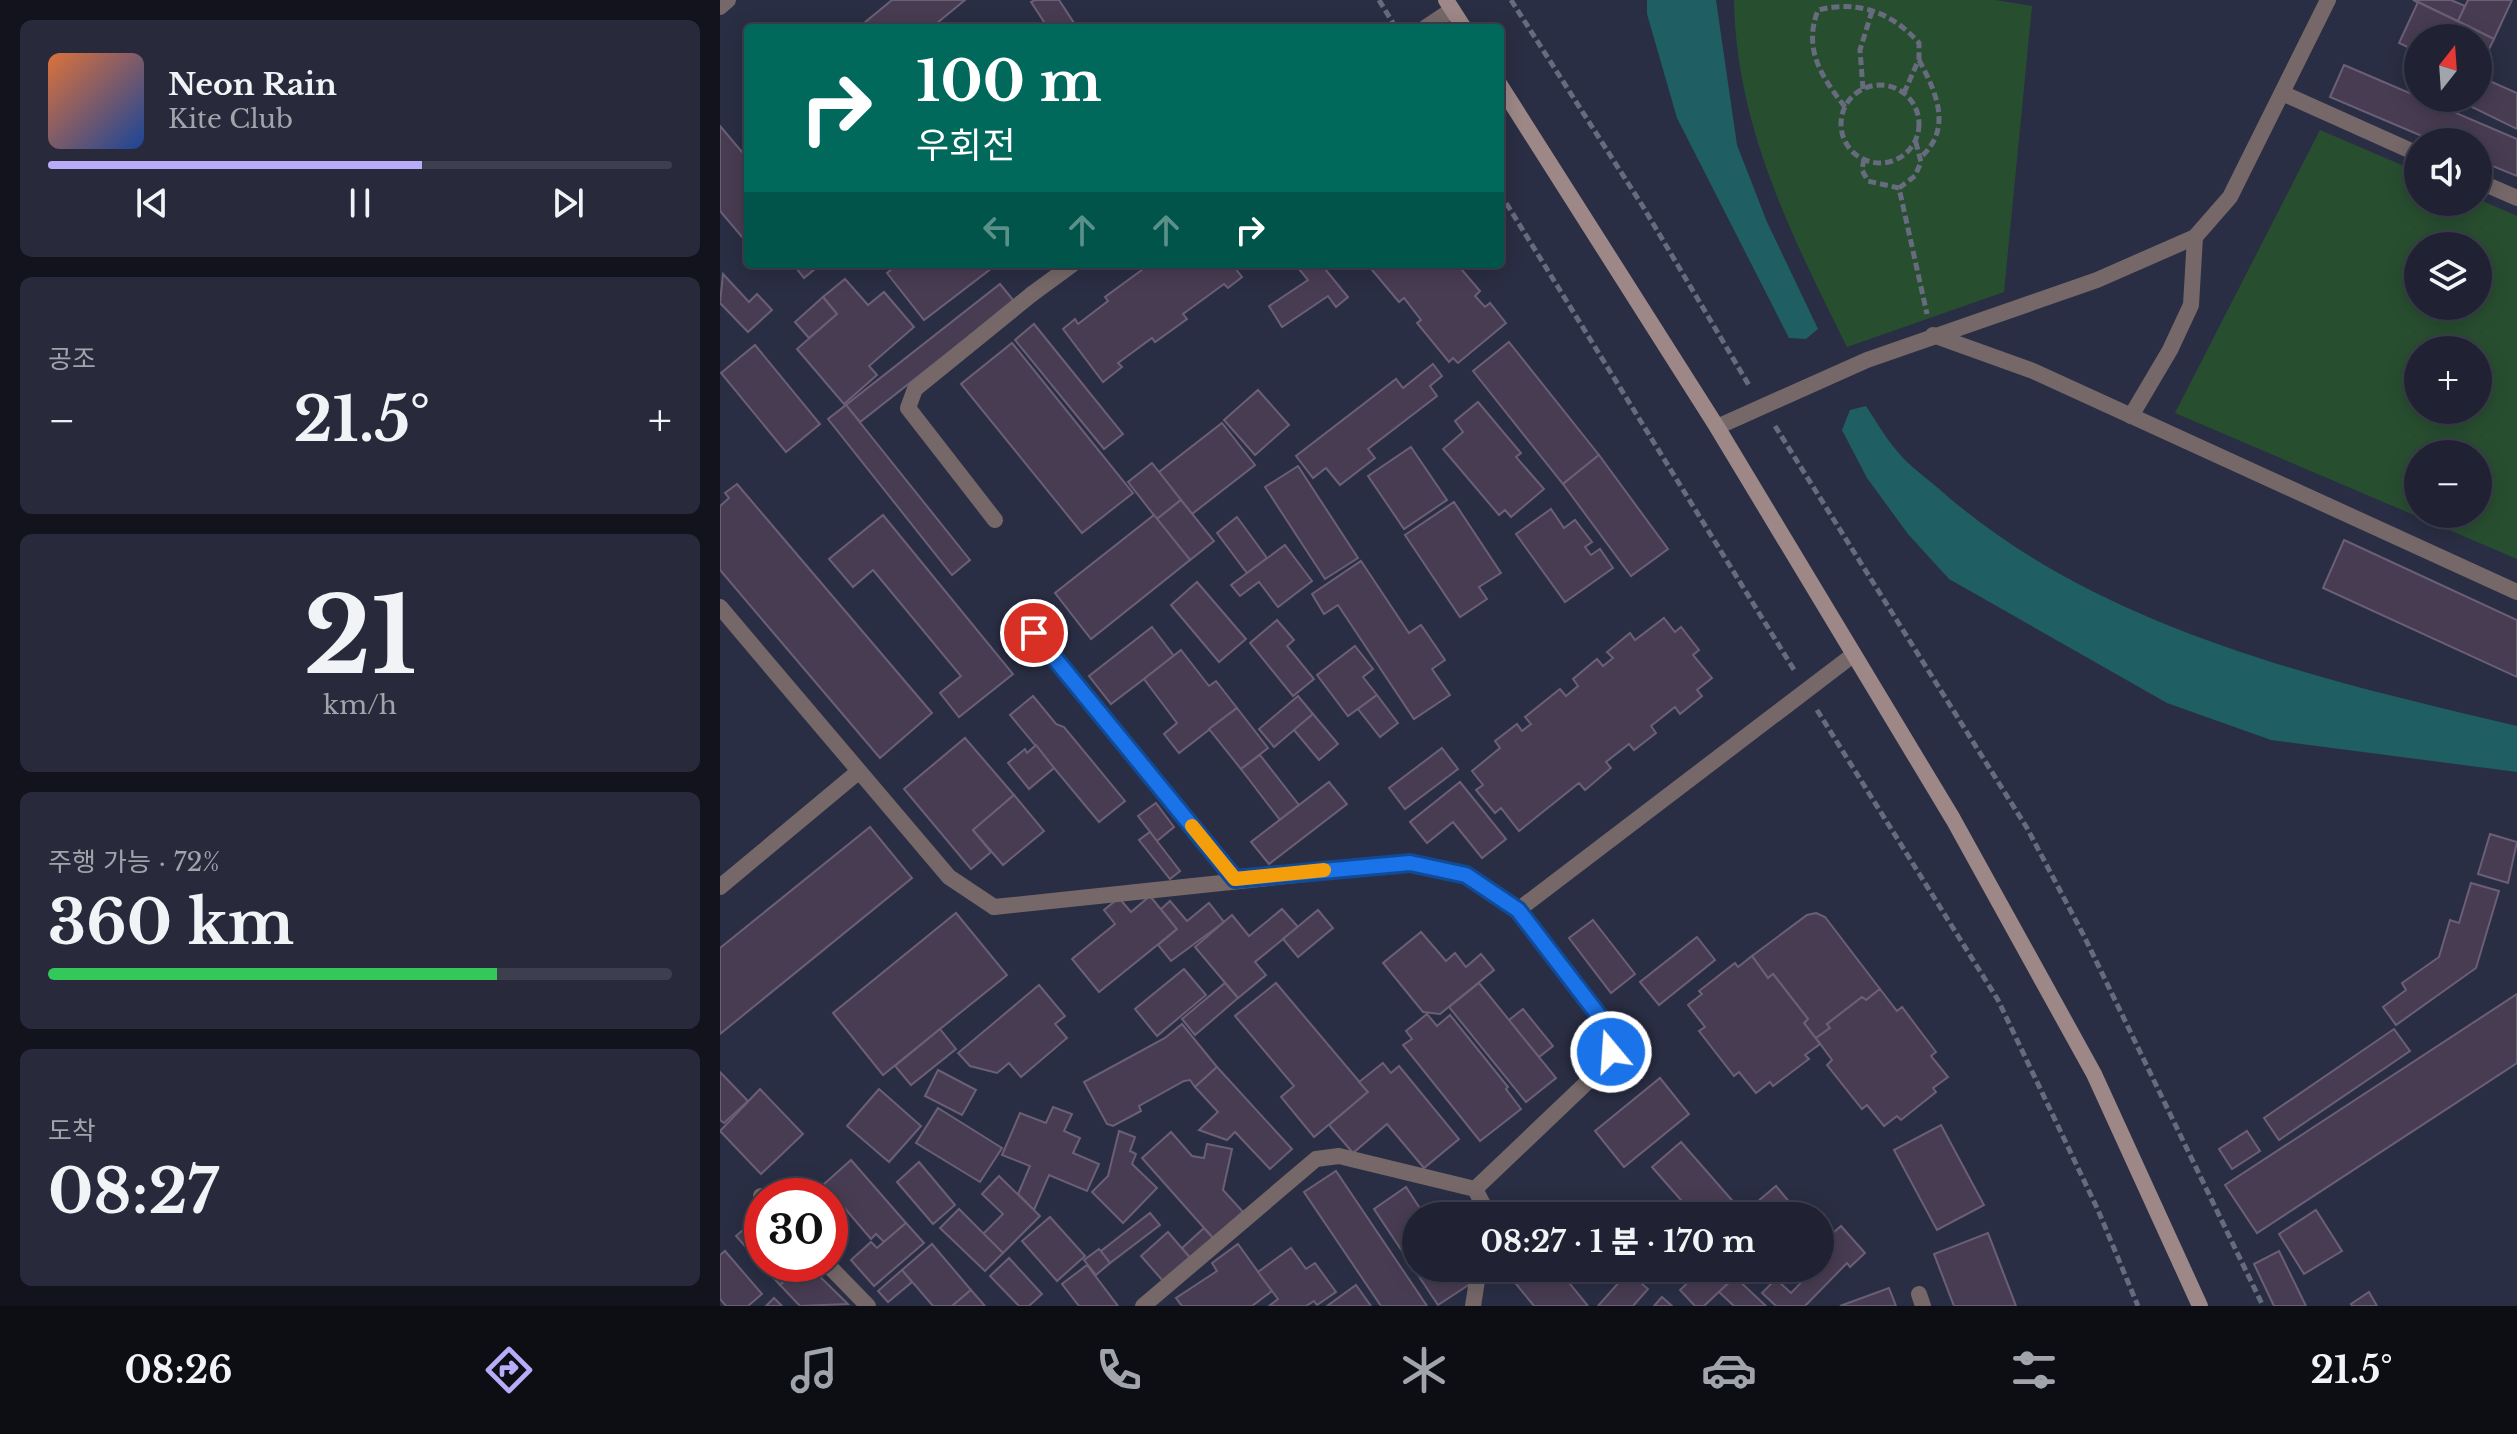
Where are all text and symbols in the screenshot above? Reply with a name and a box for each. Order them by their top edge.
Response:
north arrow [2404,24,2492,112]
map controls [2404,24,2492,528]
text: 100 m [916,47,1102,116]
icon: right [784,56,888,160]
text: Neon Rain [168,66,337,103]
text: Kite Club [168,103,293,135]
text: 우회전 [916,123,1015,168]
button: sound [2404,128,2492,216]
icon: previous [130,181,174,225]
icon: pause [338,181,382,225]
icon: next [546,181,590,225]
icon: left [976,208,1020,252]
icon: ahead [1060,208,1104,252]
icon: ahead [1144,208,1188,252]
icon: right [1228,208,1272,252]
button: layers [2404,232,2492,320]
button: + [2404,336,2492,424]
text: 공조 [48,343,96,375]
text: 21.5° [294,383,430,457]
text: − [48,393,76,448]
text: + [648,393,672,448]
button: − [2404,440,2492,528]
text: 21 [303,572,417,701]
pin [1000,599,1068,667]
icon: arrive [1012,611,1056,655]
text: km/h [323,689,397,721]
text: 주행 가능 · 72% [48,846,220,878]
text: 360 km [48,886,294,960]
position arrow [1569,1010,1653,1094]
text: 도착 [48,1115,96,1147]
text: 08:27 [48,1155,218,1229]
speed limit sign: 30 [744,1178,848,1282]
text: 08:27 · 1 분 · 170 m [1480,1223,1756,1260]
icon: directions [481,1342,537,1398]
icon: music [786,1342,842,1398]
icon: phone [1091,1342,1147,1398]
icon: climate [1396,1342,1452,1398]
icon: car [1701,1342,1757,1398]
icon: filters [2006,1342,2062,1398]
text: 08:26 [124,1348,232,1393]
text: 21.5° [2311,1348,2392,1393]

